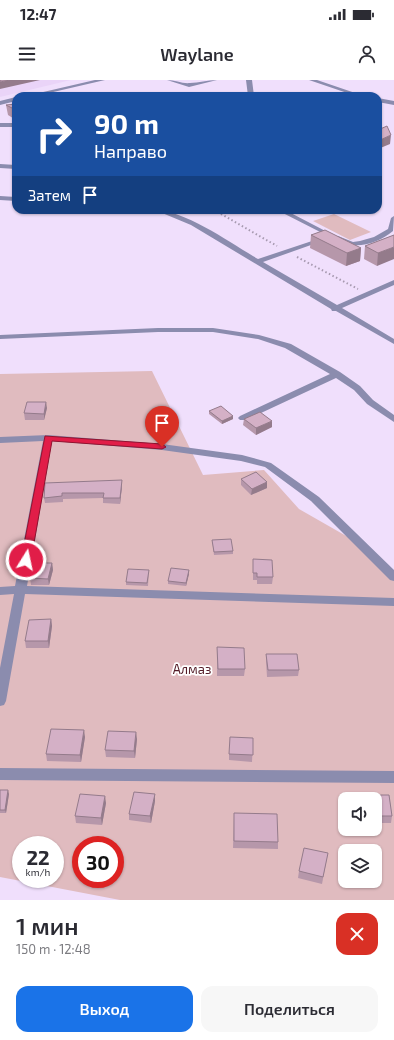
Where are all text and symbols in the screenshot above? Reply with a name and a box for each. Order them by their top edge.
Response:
text: 12:47 [20,5,57,23]
icon: menu [16,43,38,65]
text: Waylane [160,43,234,65]
icon: person [356,43,378,65]
text: 90 m [94,106,159,140]
icon: right [28,108,80,160]
text: Направо [94,140,167,162]
icon: arrive [79,184,101,206]
text: Затем [28,186,71,204]
pin [145,406,179,447]
icon: arrive [151,412,173,434]
position arrow [5,539,47,581]
park label: Алмаз [173,661,211,677]
map controls [338,792,382,888]
button: sound [338,792,382,836]
speed limit sign: 30 [72,836,124,888]
button: layers [338,844,382,888]
text: 22 [26,845,50,869]
text: km/h [26,866,50,878]
text: 1 мин [16,911,78,940]
button: close [336,913,378,955]
text: 150 m · 12:48 [16,941,91,957]
button: Выход [16,986,193,1032]
button: Поделиться [201,986,378,1032]

